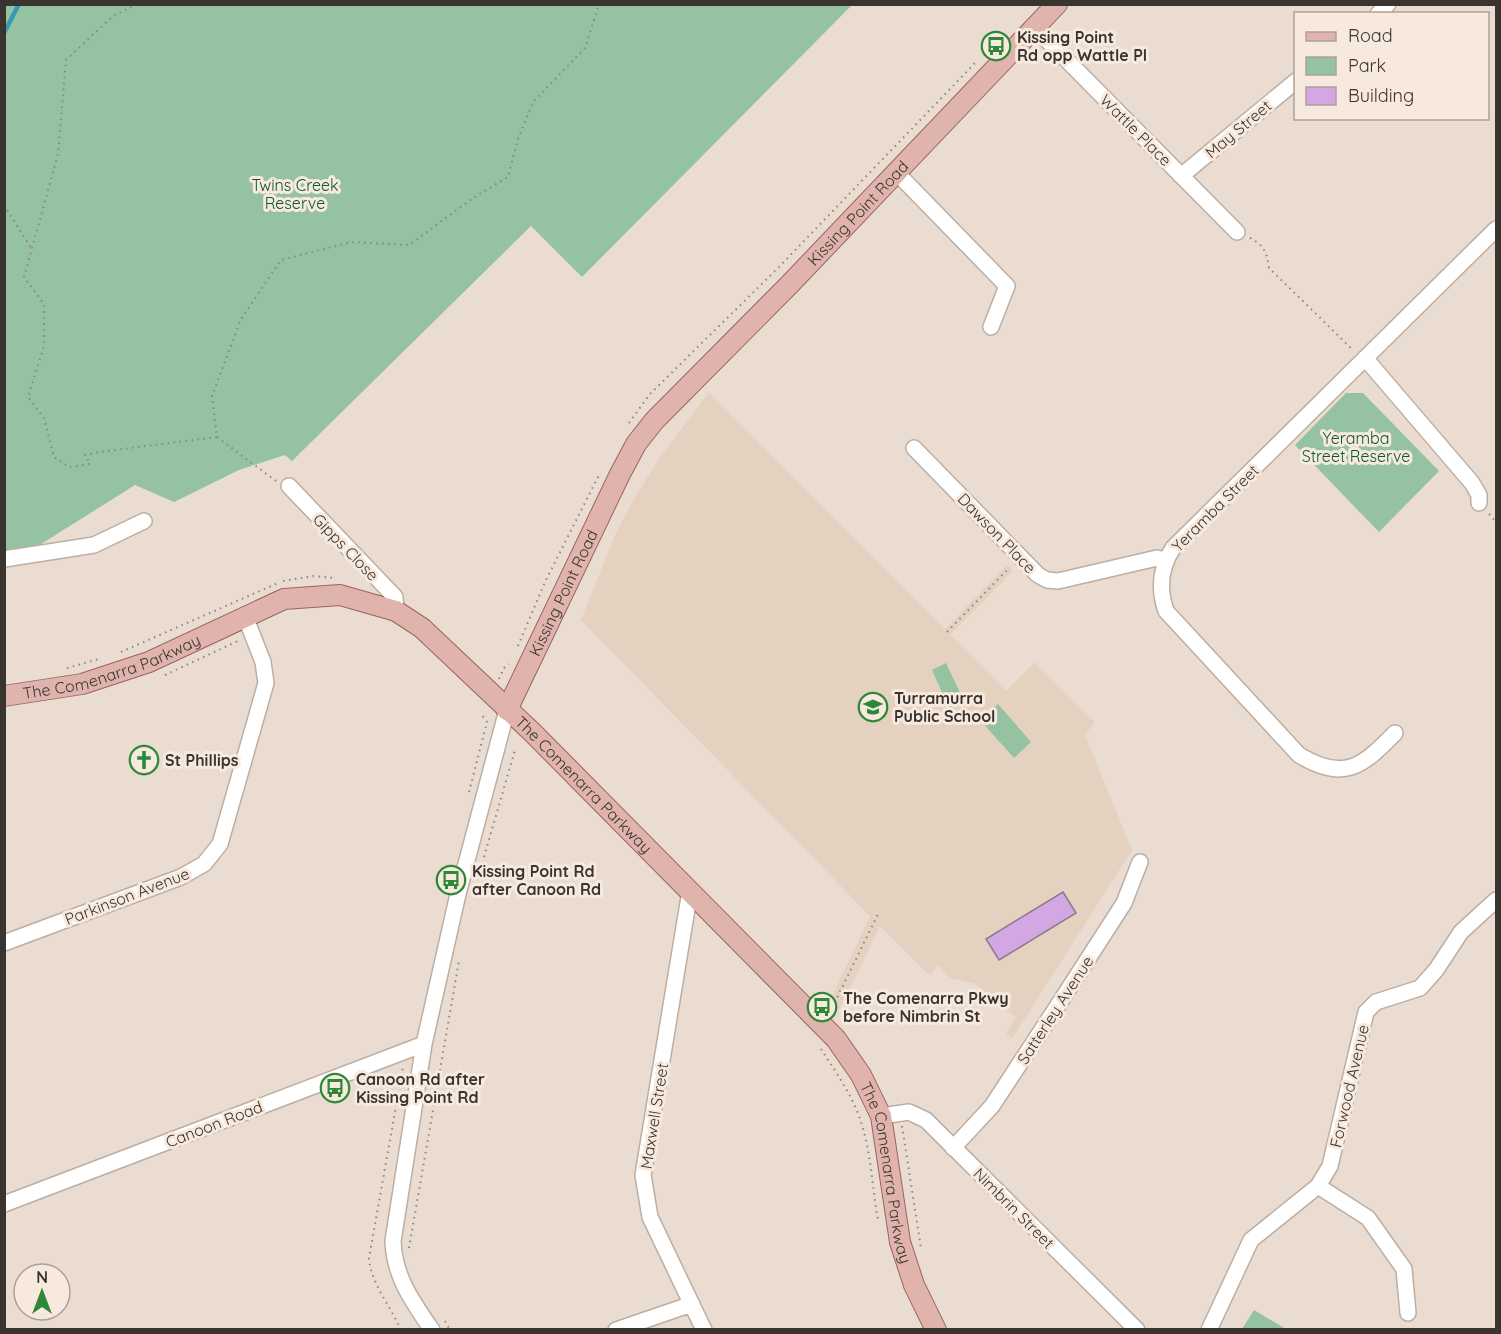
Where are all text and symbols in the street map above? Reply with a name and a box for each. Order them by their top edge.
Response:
legend [1294,12,1489,120]
text: Road [1348,24,1393,47]
place label: Kissing Point Rd opp Wattle Pl [1017,27,1147,65]
bus stop icon: Kissing Point Rd opp Wattle Pl [980,30,1012,62]
text: Park [1348,54,1386,77]
text: Building [1348,84,1414,107]
street label: Wattle Place [1096,90,1176,170]
street label: May Street [1201,96,1275,162]
street label: Kissing Point Road [803,156,912,270]
park label: Twins Creek Reserve [251,175,339,213]
park label: Yeramba Street Reserve [1302,428,1410,466]
street label: Yeramba Street [1167,460,1263,556]
street label: Dawson Place [954,489,1040,577]
street label: Gipps Close [309,509,383,585]
street label: Kissing Point Road [524,526,602,659]
street label: The Comenarra Parkway [21,629,204,703]
place label: Turramurra Public School [894,688,995,726]
school or university icon: Turramurra Public School [857,691,889,723]
street label: The Comenarra Parkway [511,712,656,858]
church icon: St Phillips [128,744,160,776]
place label: St Phillips [165,750,239,770]
place label: Kissing Point Rd after Canoon Rd [472,861,601,899]
street label: Parkinson Avenue [62,863,192,929]
bus stop icon: Kissing Point Rd after Canoon Rd [435,864,467,896]
street label: Satterley Avenue [1012,952,1098,1068]
place label: The Comenarra Pkwy before Nimbrin St [843,988,1009,1026]
bus stop icon: The Comenarra Pkwy before Nimbrin St [806,991,838,1023]
street label: Forwood Avenue [1325,1023,1373,1149]
street label: Maxwell Street [636,1061,672,1171]
place label: Canoon Rd after Kissing Point Rd [356,1069,485,1107]
bus stop icon: Canoon Rd after Kissing Point Rd [319,1072,351,1104]
street label: The Comenarra Parkway [856,1079,916,1266]
street label: Canoon Road [163,1096,265,1152]
street label: Nimbrin Street [969,1163,1059,1253]
north arrow [12,1262,72,1322]
text: N [36,1267,48,1287]

